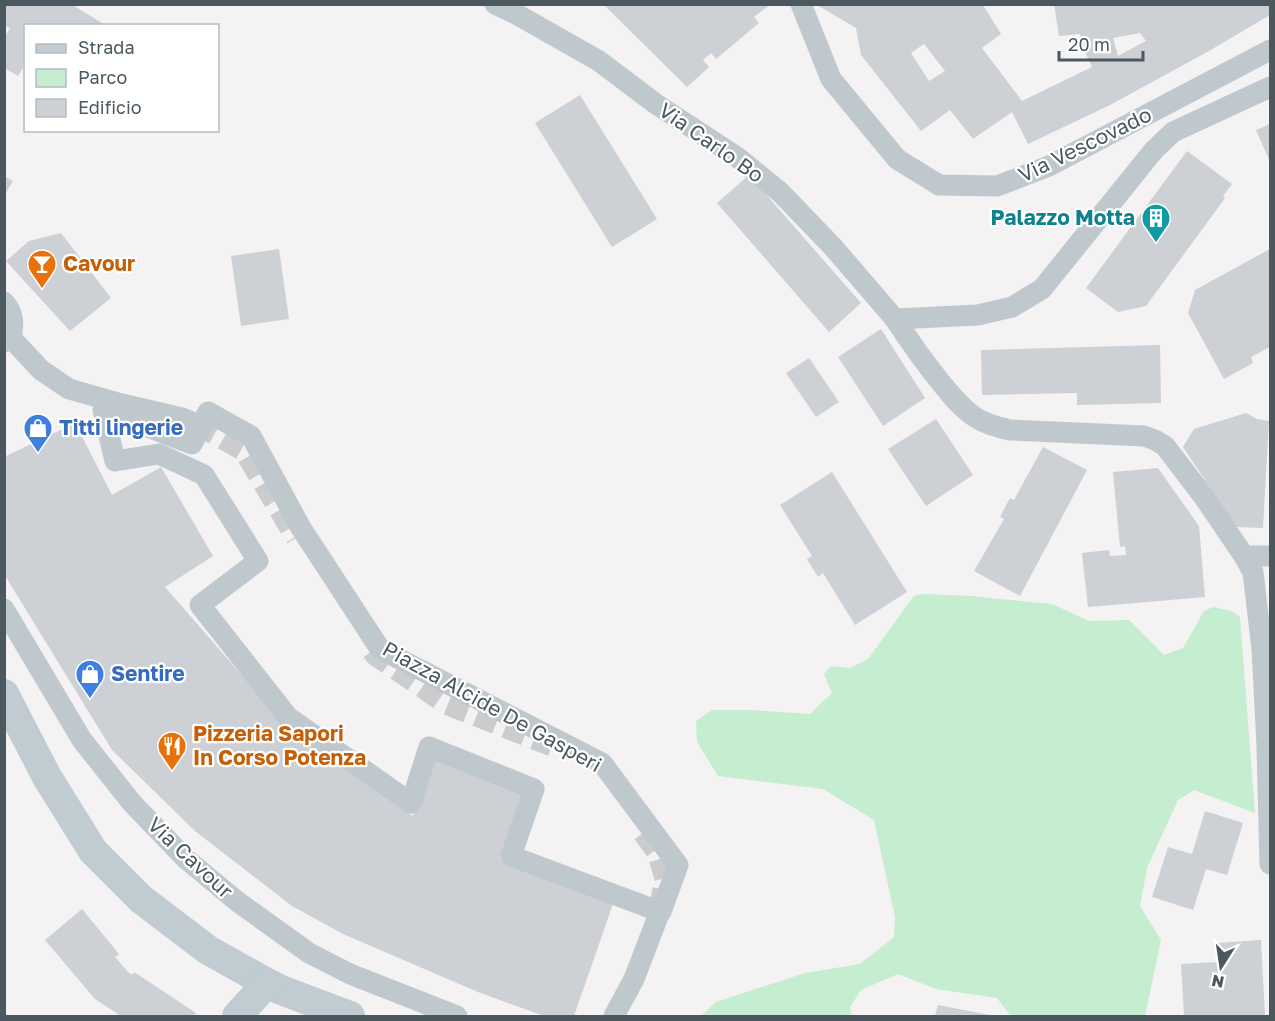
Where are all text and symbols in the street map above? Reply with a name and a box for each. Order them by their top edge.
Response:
legend [24,24,219,132]
scale bar [1059,24,1143,62]
text: 20 m [1068,33,1110,55]
text: Strada [78,36,135,58]
text: Parco [78,66,127,88]
text: Edificio [78,96,142,118]
street label: Via Carlo Bo [654,96,769,188]
street label: Via Vescovado [1014,101,1155,188]
building icon: Palazzo Motta [1140,202,1172,244]
place label: Palazzo Motta [990,204,1135,230]
bar icon: Cavour [26,248,58,290]
place label: Cavour [63,250,135,276]
shop icon: Titti lingerie [22,412,54,454]
place label: Titti lingerie [59,414,183,440]
street label: Piazza Alcide De Gasperi [378,635,607,777]
shop icon: Sentire [74,658,106,700]
place label: Sentire [111,660,185,686]
place label: Pizzeria Sapori In Corso Potenza [193,720,366,770]
restaurant icon: Pizzeria Sapori In Corso Potenza [156,730,188,772]
street label: Via Cavour [143,811,239,903]
north arrow [1191,937,1251,997]
text: N [1210,971,1226,993]

